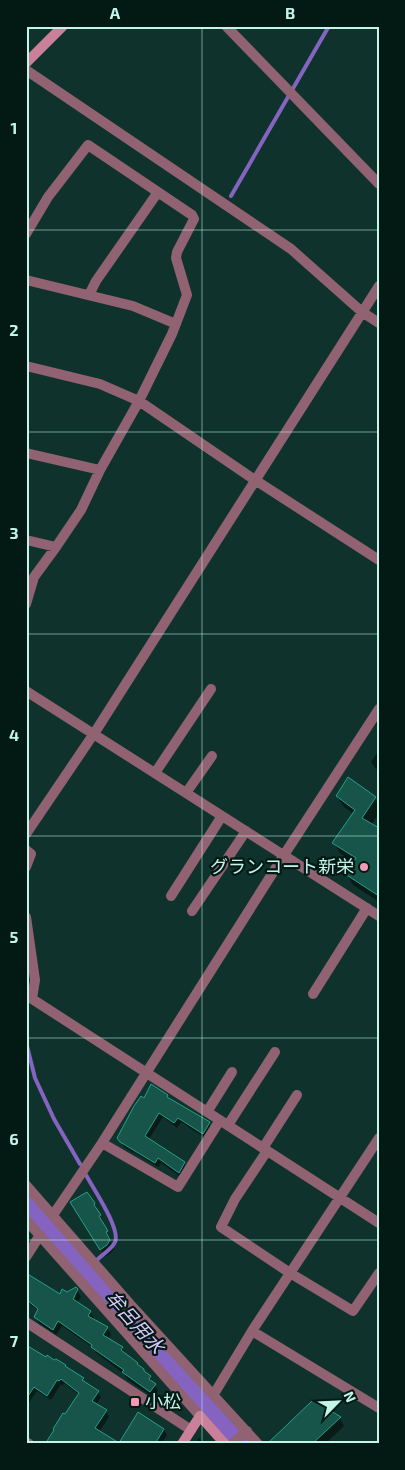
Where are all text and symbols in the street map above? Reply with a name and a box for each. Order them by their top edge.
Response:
text: A [110,3,121,22]
text: B [285,3,295,22]
text: 1 [11,118,17,137]
text: 2 [9,320,19,339]
text: 3 [9,523,19,542]
text: 4 [9,725,19,744]
place label: グランコート新栄 [210,855,354,877]
marker: グランコート新栄 [358,861,370,873]
text: 5 [10,927,19,946]
text: 6 [9,1129,19,1148]
water label: 牟呂用水 [101,1286,171,1359]
text: 7 [10,1331,19,1350]
north arrow [312,1378,362,1428]
text: N [341,1388,360,1405]
place label: 小松 [145,1390,181,1412]
marker: 小松 [129,1396,141,1408]

